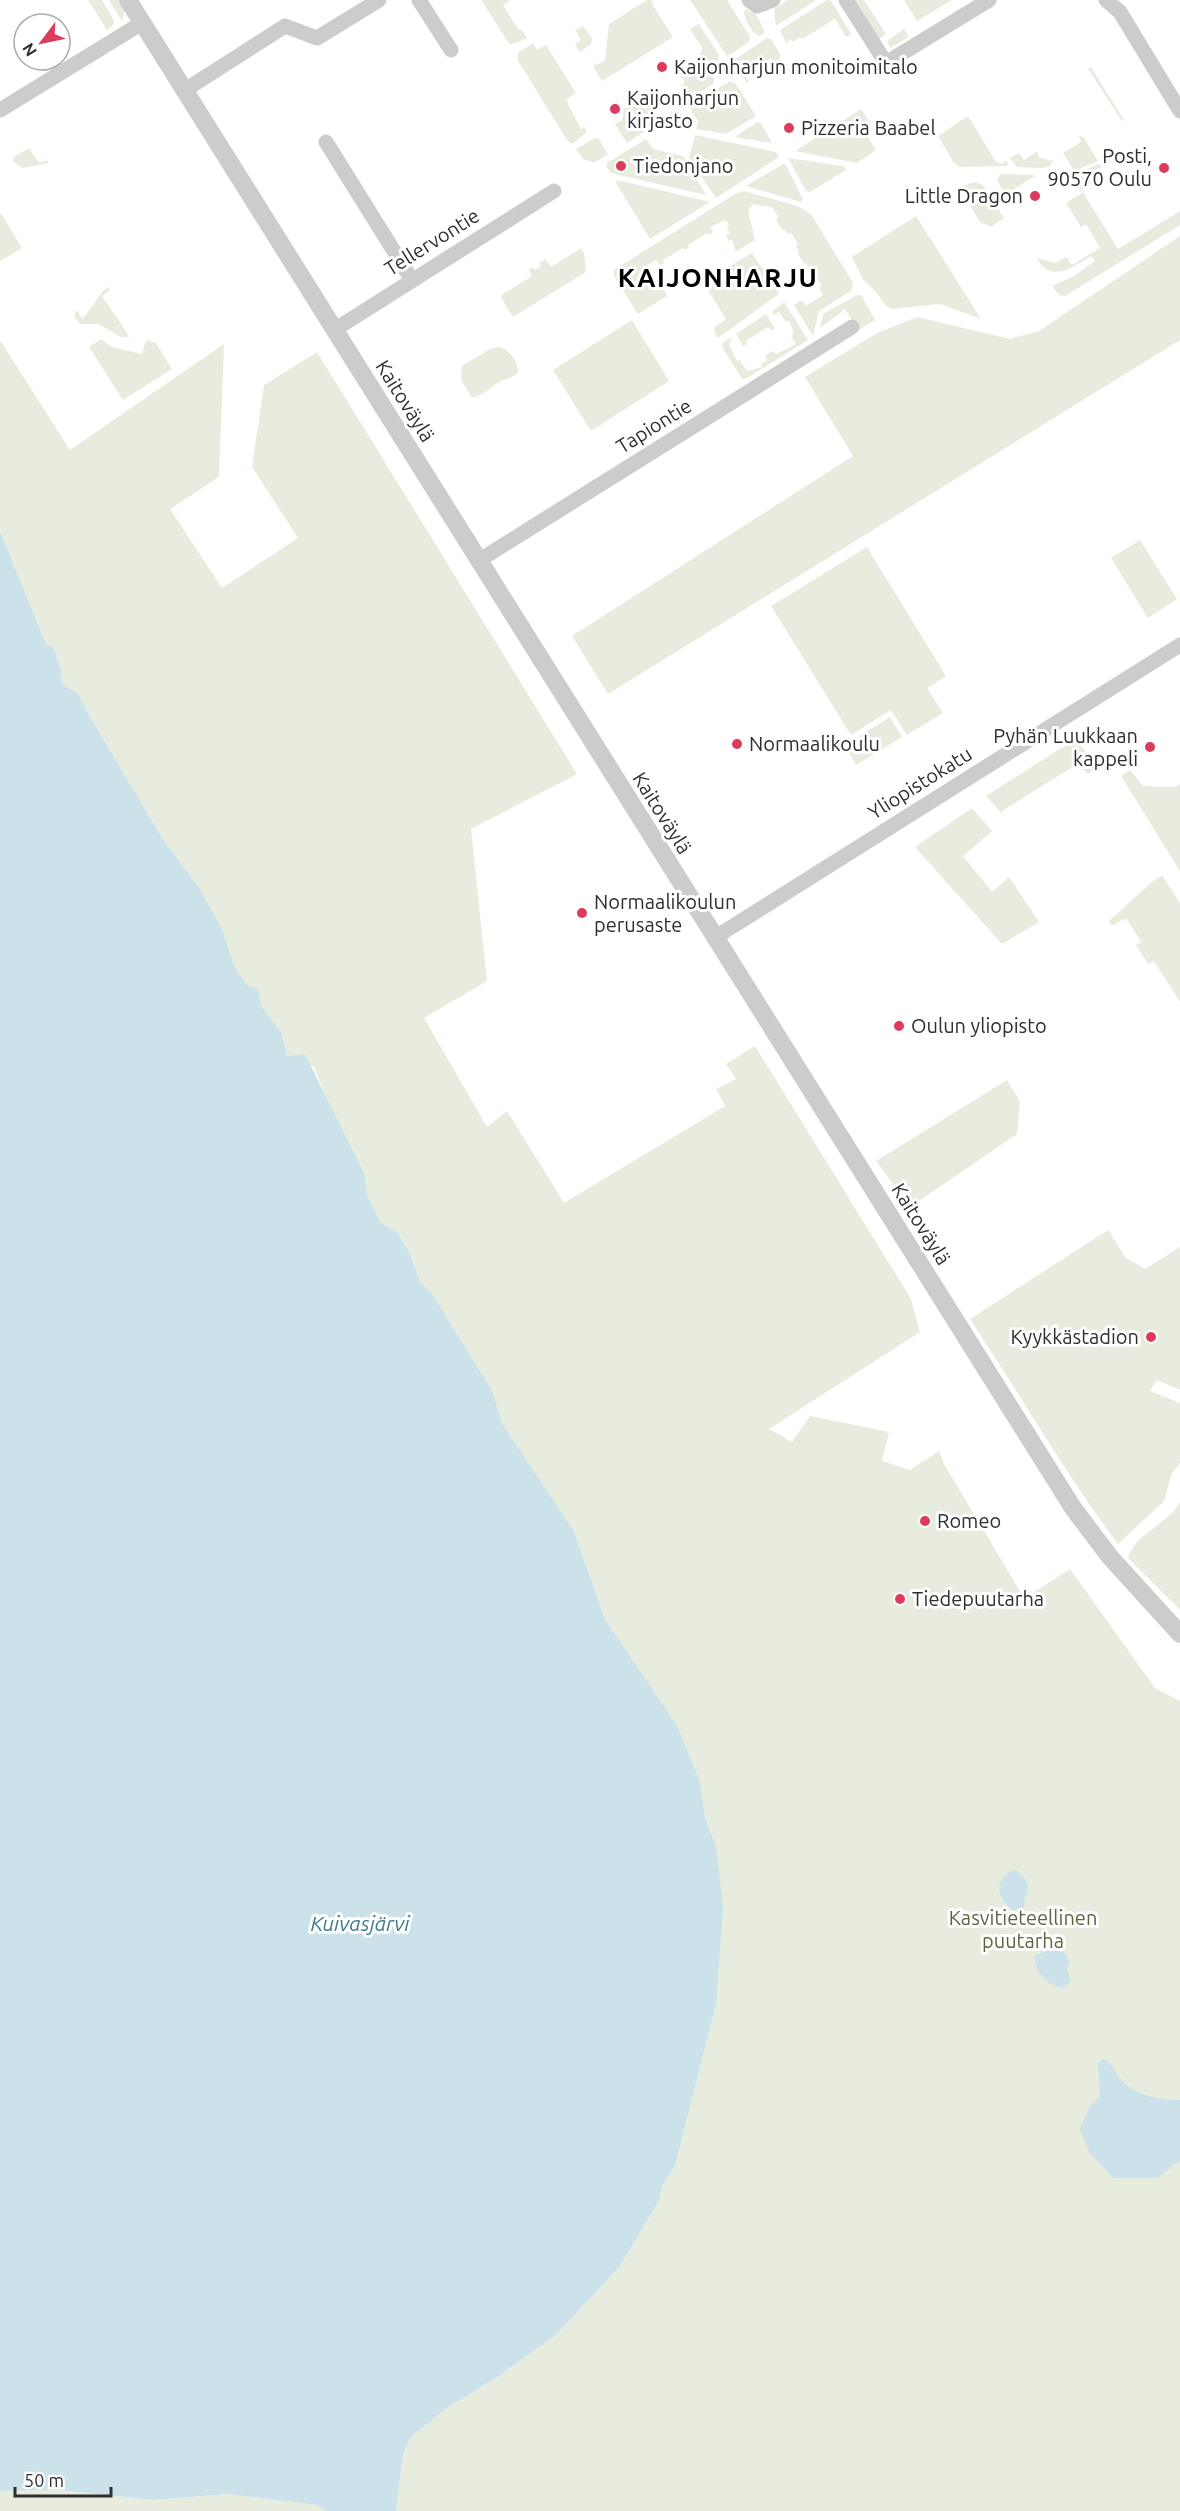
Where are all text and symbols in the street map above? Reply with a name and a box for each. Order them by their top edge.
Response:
north arrow [12,12,72,72]
text: N [18,40,40,60]
place label: Kaijonharjun monitoimitalo [674,55,918,78]
marker: Kaijonharjun monitoimitalo [655,60,669,74]
place label: Kaijonharjun kirjasto [627,86,739,132]
marker: Kaijonharjun kirjasto [608,102,622,116]
place label: Pizzeria Baabel [801,116,936,139]
marker: Pizzeria Baabel [782,121,796,135]
place label: Posti, 90570 Oulu [1047,144,1152,190]
place label: Tiedonjano [633,154,734,177]
marker: Tiedonjano [614,159,628,173]
marker: Posti, 90570 Oulu [1157,161,1171,175]
place label: Little Dragon [905,184,1023,207]
marker: Little Dragon [1028,189,1042,203]
street label: Tellervontie [380,203,483,280]
district label: KAIJONHARJU [618,263,818,292]
street label: Kaitoväylä [371,356,440,446]
street label: Tapiontie [612,394,695,458]
place label: Pyhän Luukkaan kappeli [993,724,1138,770]
place label: Normaalikoulu [749,732,880,755]
marker: Normaalikoulu [730,737,744,751]
marker: Pyhän Luukkaan kappeli [1143,740,1157,754]
street label: Yliopistokatu [864,742,976,824]
street label: Kaitoväylä [628,768,697,858]
place label: Normaalikoulun perusaste [594,890,736,936]
marker: Normaalikoulun perusaste [575,906,589,920]
place label: Oulun yliopisto [911,1014,1047,1037]
marker: Oulun yliopisto [892,1019,906,1033]
street label: Kaitoväylä [887,1179,956,1269]
place label: Kyykkästadion [1010,1325,1139,1348]
marker: Kyykkästadion [1144,1330,1158,1344]
place label: Romeo [937,1509,1001,1532]
marker: Romeo [918,1514,932,1528]
place label: Tiedepuutarha [912,1587,1044,1610]
marker: Tiedepuutarha [893,1592,907,1606]
park label: Kasvitieteellinen puutarha [949,1906,1097,1952]
water label: Kuivasjärvi [311,1911,410,1935]
scale bar [15,2460,111,2498]
text: 50 m [24,2470,64,2490]

